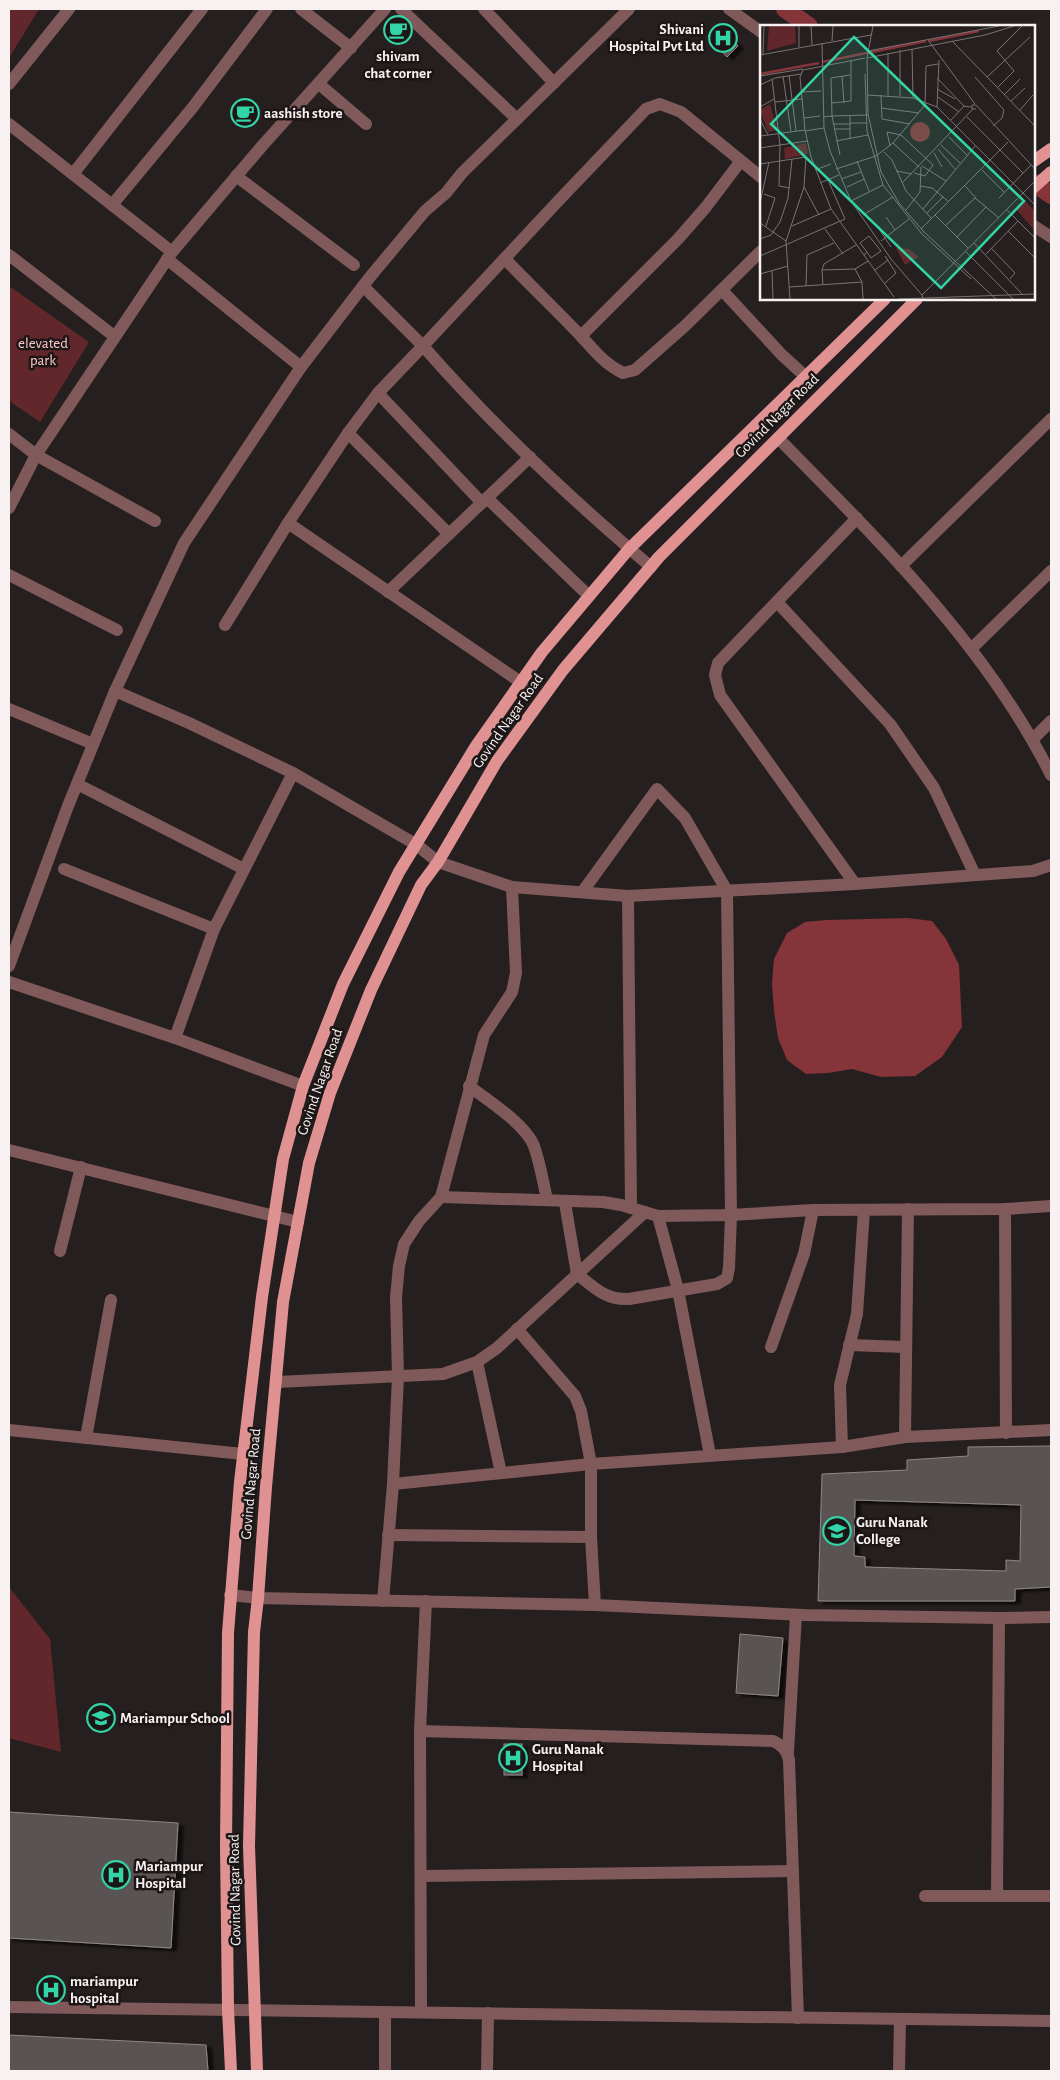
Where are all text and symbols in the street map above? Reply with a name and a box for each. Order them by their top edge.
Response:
cafe icon: shivam chat corner [383,15,413,45]
place label: Shivani Hospital Pvt Ltd [609,22,704,54]
hospital icon: Shivani Hospital Pvt Ltd [708,23,738,53]
inset map [760,25,1035,300]
place label: shivam chat corner [365,49,432,81]
cafe icon: aashish store [230,98,260,128]
place label: aashish store [264,106,342,121]
park label: elevated park [18,336,68,368]
street label: Govind Nagar Road [732,371,822,461]
street label: Govind Nagar Road [470,671,546,771]
street label: Govind Nagar Road [295,1027,345,1137]
street label: Govind Nagar Road [239,1427,263,1540]
place label: Guru Nanak College [856,1515,928,1547]
school or university icon: Guru Nanak College [822,1516,852,1546]
school or university icon: Mariampur School [86,1703,116,1733]
place label: Mariampur School [120,1711,230,1726]
place label: Guru Nanak Hospital [532,1742,604,1774]
hospital icon: Guru Nanak Hospital [498,1743,528,1773]
street label: Govind Nagar Road [227,1834,243,1946]
place label: Mariampur Hospital [135,1859,204,1891]
hospital icon: Mariampur Hospital [101,1860,131,1890]
place label: mariampur hospital [70,1974,139,2006]
hospital icon: mariampur hospital [36,1975,66,2005]

